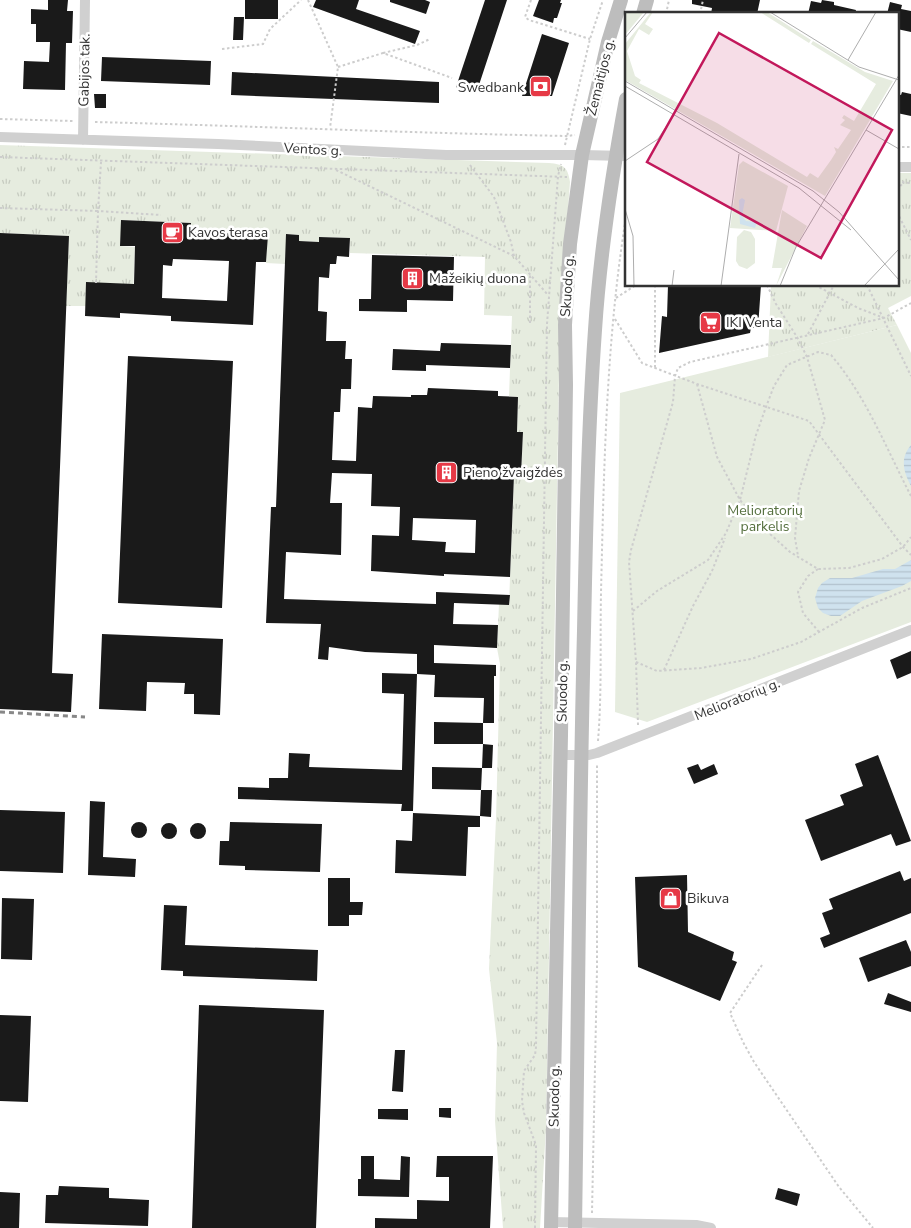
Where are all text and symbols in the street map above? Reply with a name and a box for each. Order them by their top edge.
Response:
inset map [625,12,898,286]
street label: Gabijos tak. [74,33,95,107]
street label: Žemaitijos g. [582,36,619,118]
bank icon: Swedbank [528,75,552,99]
place label: Swedbank [458,78,525,97]
street label: Ventos g. [282,138,343,161]
cafe icon: Kavos terasa [160,220,184,244]
place label: Kavos terasa [188,223,268,242]
street label: Skuodo g. [556,254,579,318]
building icon: Mažeikių duona [401,266,425,290]
place label: Mažeikių duona [429,269,526,288]
supermarket icon: IKI Venta [698,310,722,334]
place label: IKI Venta [726,313,782,332]
building icon: Pieno žvaigždės [435,460,459,484]
place label: Pieno žvaigždės [463,463,563,482]
park label: Melioratorių parkelis [727,501,803,536]
street label: Skuodo g. [552,660,573,722]
street label: Melioratorių g. [692,674,783,725]
shop icon: Bikuva [659,886,683,910]
place label: Bikuva [687,889,729,908]
street label: Skuodo g. [544,1065,565,1127]

